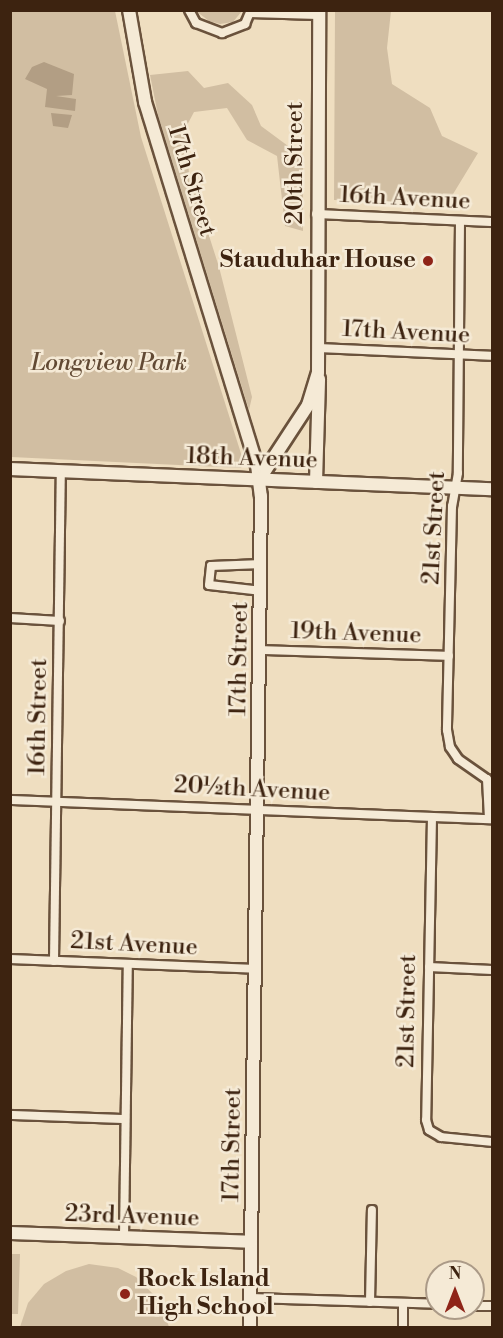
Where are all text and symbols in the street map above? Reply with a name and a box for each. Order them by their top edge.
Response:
street label: 20th Street [282,102,310,224]
street label: 17th Street [161,122,221,240]
street label: 16th Avenue [339,181,471,217]
place label: Stauduhar House [220,247,416,275]
marker: Stauduhar House [421,254,435,268]
street label: 17th Avenue [341,315,471,351]
park label: Longview Park [31,350,187,378]
street label: 18th Avenue [186,442,318,476]
street label: 21st Street [418,471,452,585]
street label: 17th Street [225,602,255,716]
street label: 19th Avenue [290,617,422,651]
street label: 16th Street [24,658,54,776]
street label: 20½th Avenue [173,772,331,808]
street label: 21st Avenue [70,927,198,963]
street label: 21st Street [393,954,423,1068]
street label: 17th Street [218,1088,248,1202]
street label: 23rd Avenue [64,1200,200,1234]
north arrow [425,1260,485,1320]
text: N [449,1264,461,1284]
place label: Rock Island High School [137,1266,274,1322]
marker: Rock Island High School [118,1287,132,1301]

